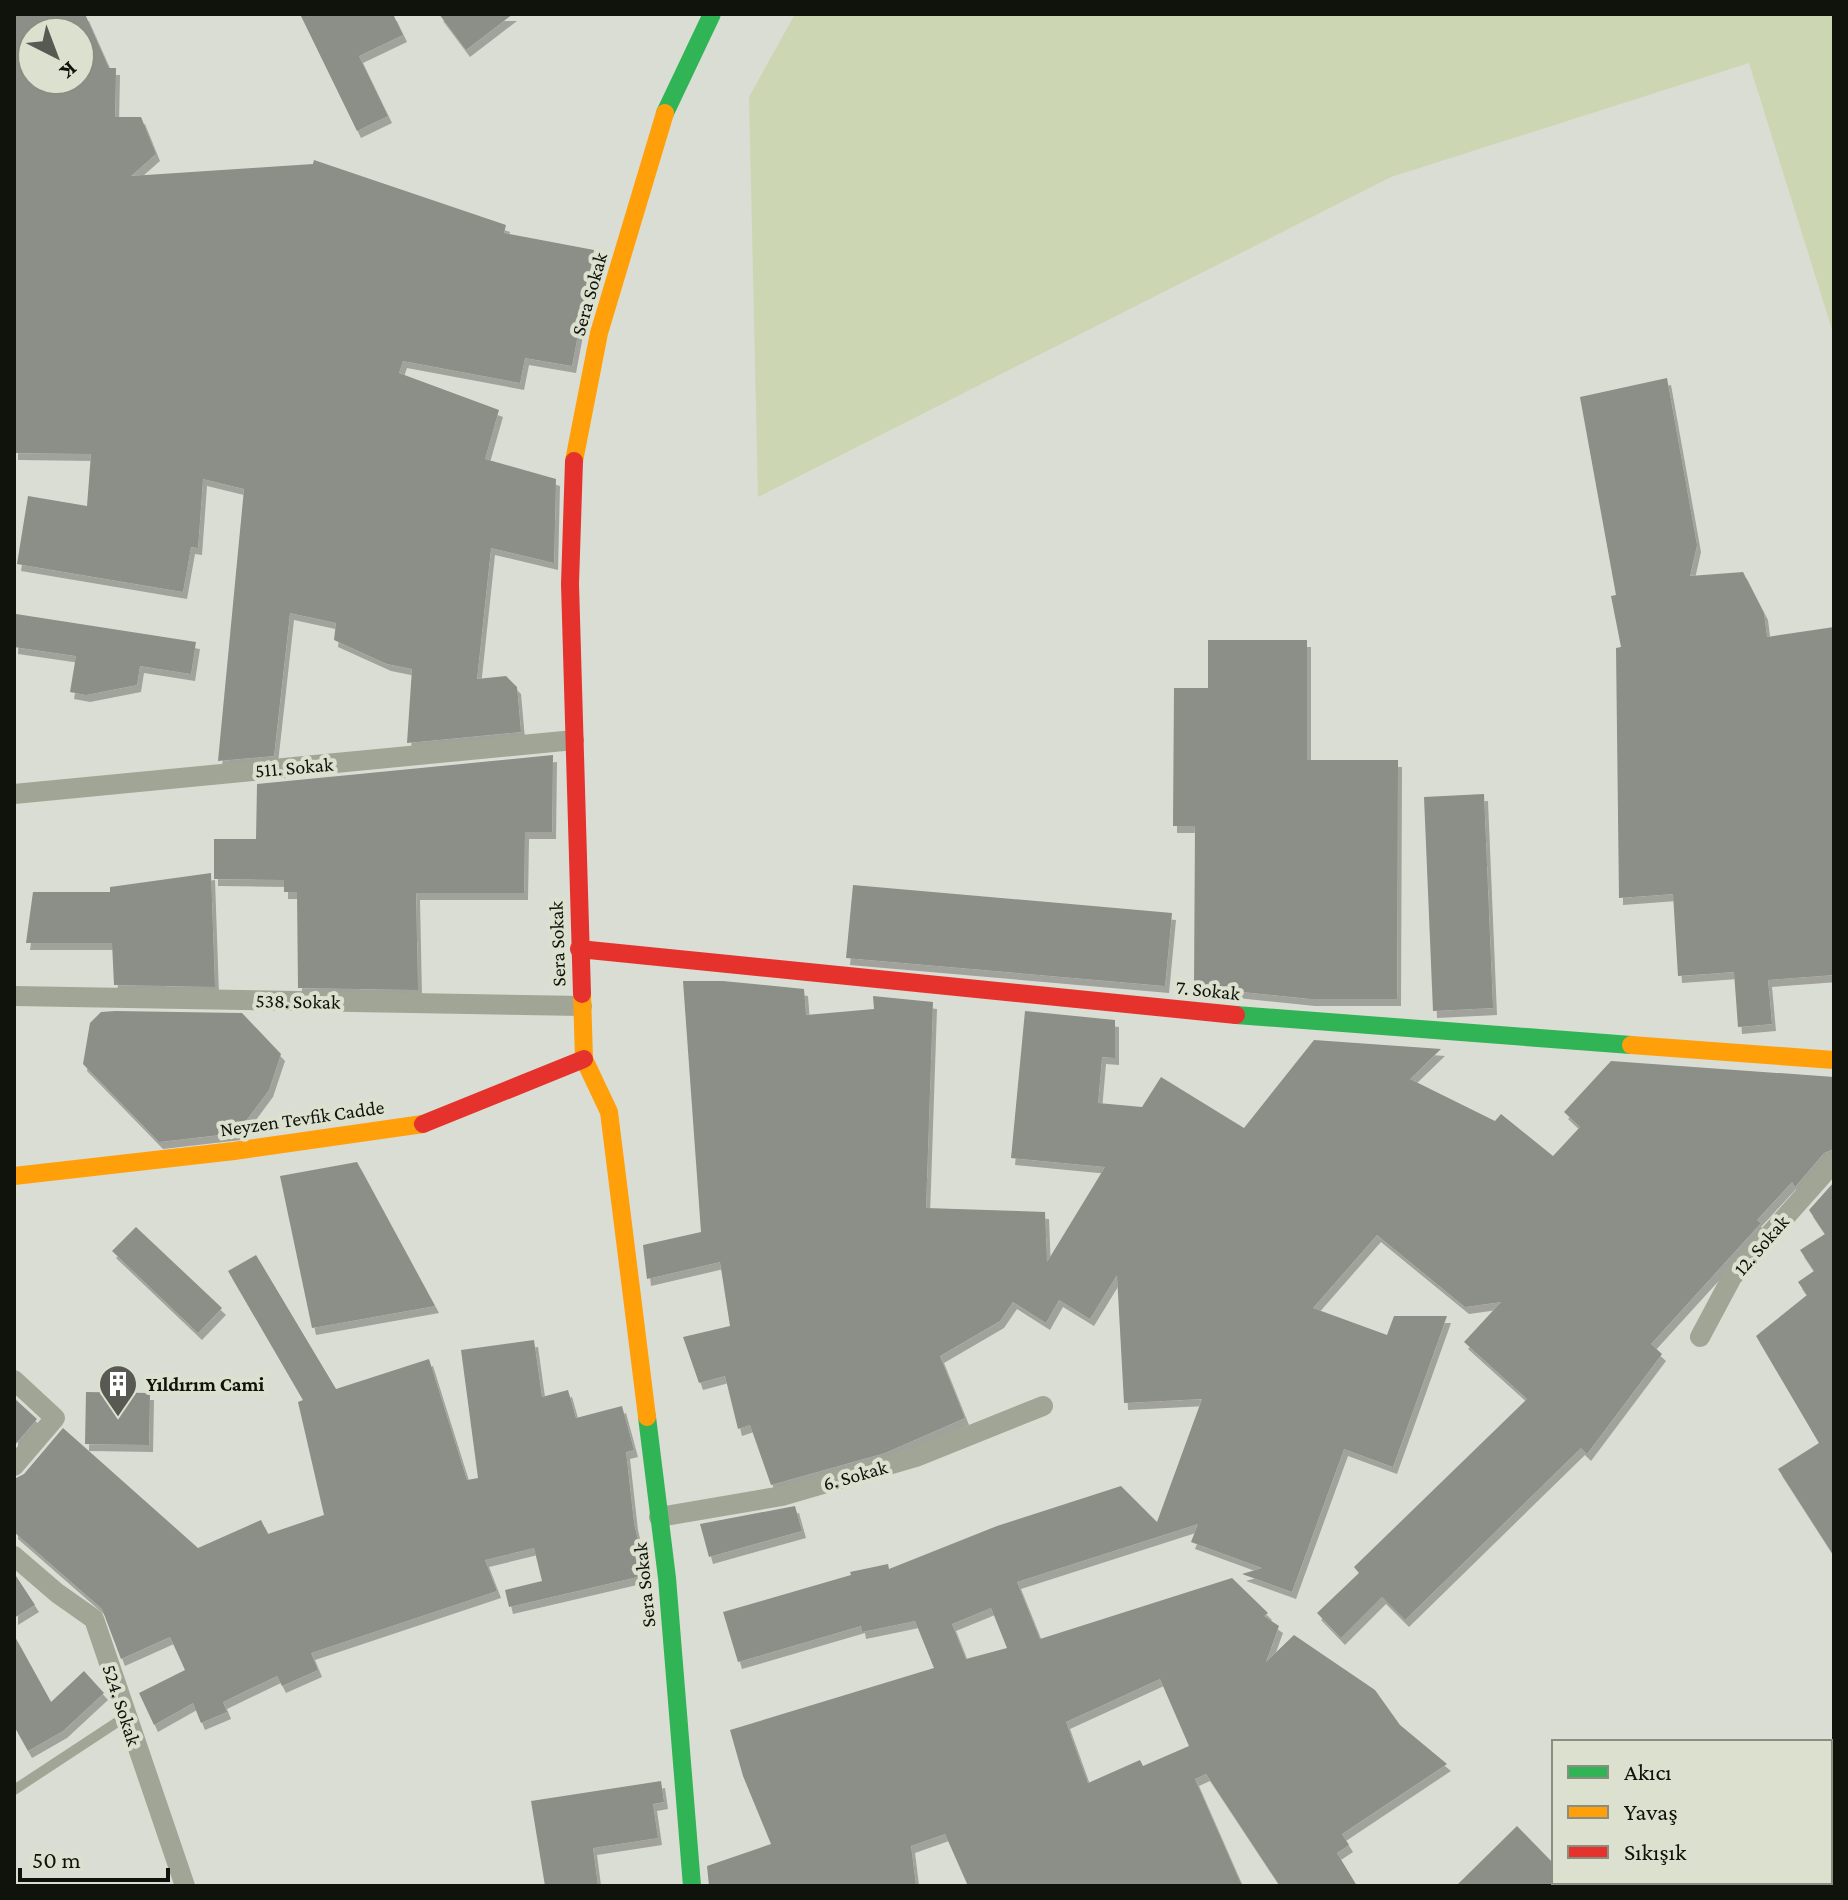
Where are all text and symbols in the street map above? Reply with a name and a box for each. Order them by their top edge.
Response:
north arrow [16,16,96,96]
text: K [55,56,83,85]
street label: Sera Sokak [567,249,611,338]
street label: 511. Sokak [254,753,334,781]
street label: Sera Sokak [545,900,569,987]
street label: 7. Sokak [1175,976,1242,1004]
street label: 538. Sokak [255,989,341,1013]
street label: Neyzen Tevfik Cadde [218,1096,386,1141]
street label: 12. Sokak [1729,1210,1793,1279]
building icon: Yıldırım Cami [97,1363,139,1418]
place label: Yıldırım Cami [146,1373,264,1395]
street label: 6. Sokak [820,1455,890,1495]
street label: Sera Sokak [629,1541,659,1629]
street label: 524. Sokak [98,1661,146,1749]
legend [1552,1740,1832,1884]
text: Akıcı [1624,1758,1672,1785]
text: Yavaş [1624,1798,1678,1825]
scale bar [20,1832,168,1882]
text: Sıkışık [1624,1838,1687,1865]
text: 50 m [32,1846,81,1873]

